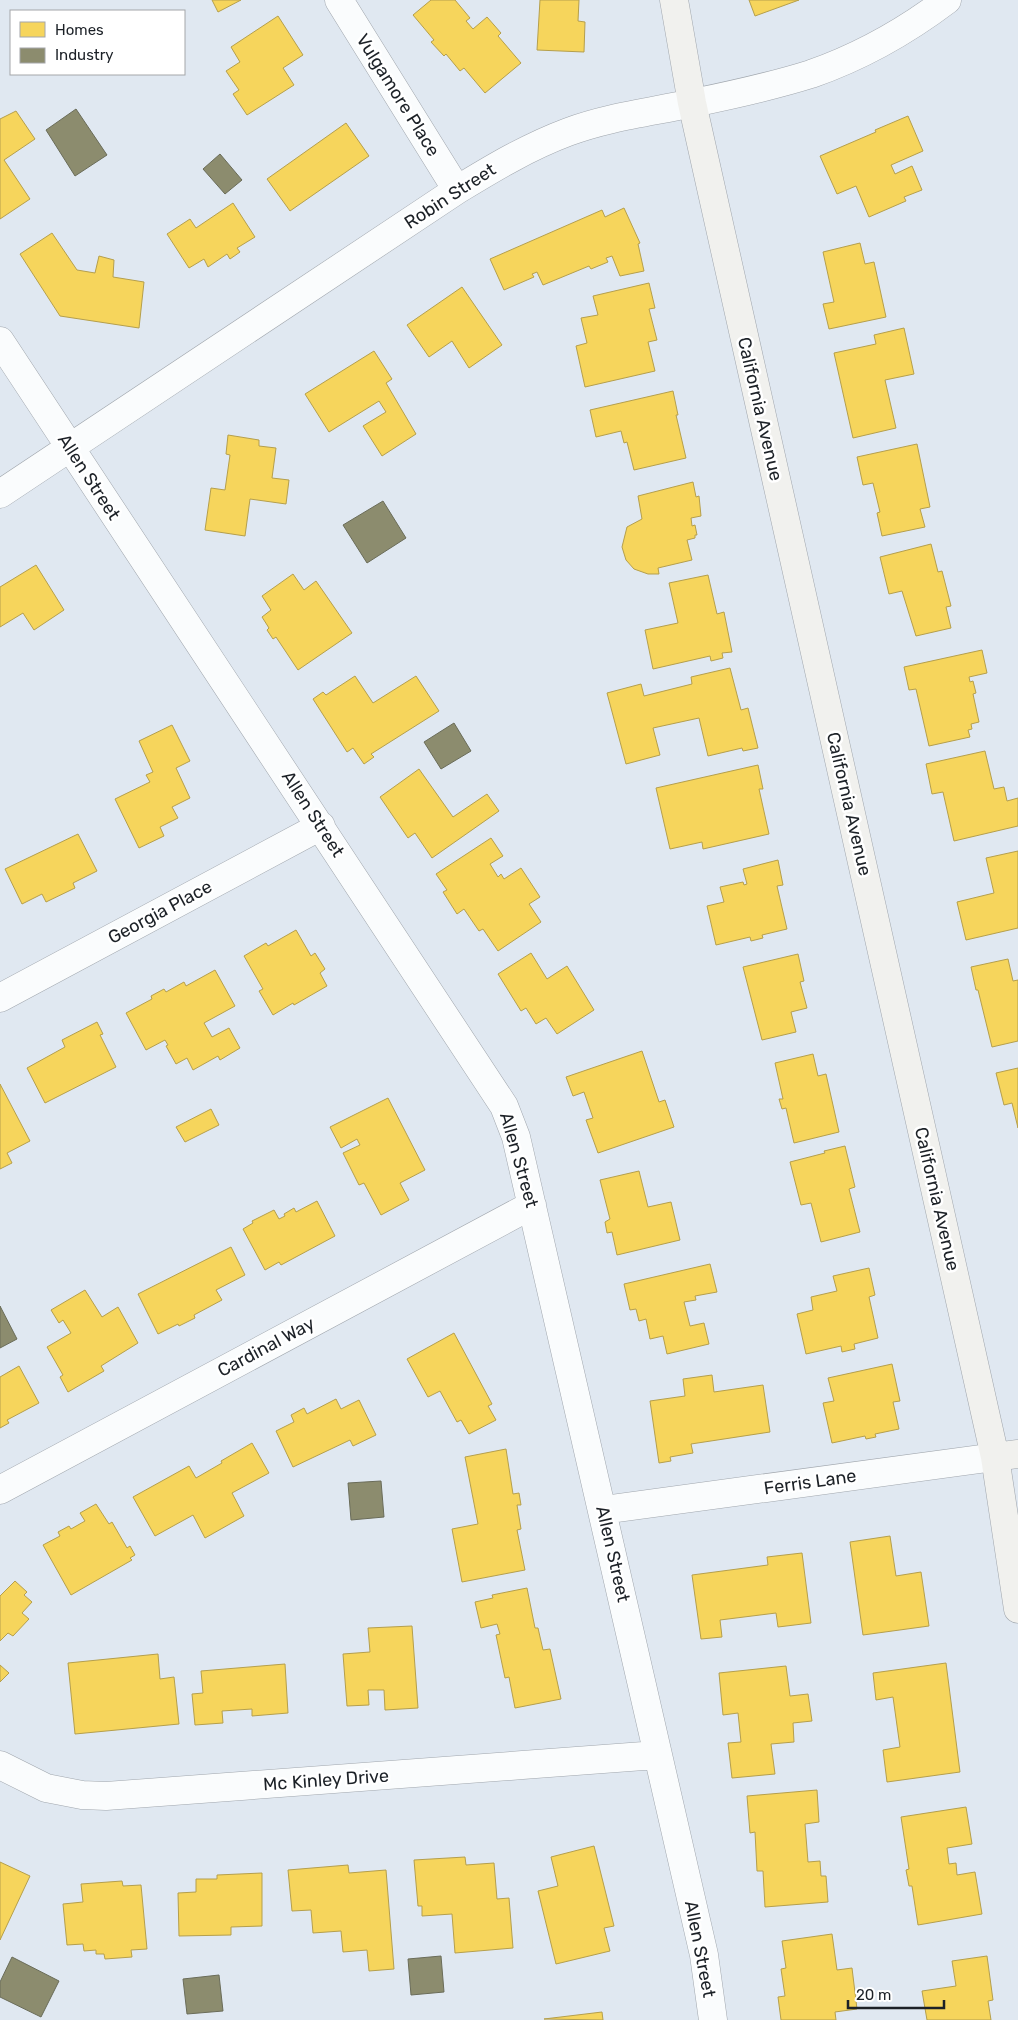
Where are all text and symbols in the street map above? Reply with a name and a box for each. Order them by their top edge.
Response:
legend [10,10,185,75]
text: Homes [55,21,104,39]
street label: Vulgamore Place [351,30,445,160]
text: Industry [55,46,114,64]
street label: Robin Street [400,158,500,234]
street label: California Avenue [733,335,787,483]
street label: Allen Street [53,430,125,524]
street label: California Avenue [822,730,876,878]
street label: Allen Street [277,767,349,861]
street label: Georgia Place [104,875,216,949]
street label: Allen Street [495,1110,543,1210]
street label: California Avenue [910,1125,964,1273]
street label: Cardinal Way [214,1312,318,1382]
street label: Ferris Lane [762,1465,858,1499]
street label: Allen Street [591,1504,635,1604]
street label: Mc Kinley Drive [262,1765,390,1795]
street label: Allen Street [680,1899,720,1999]
scale bar [848,1978,944,2010]
text: 20 m [856,1986,891,2004]

